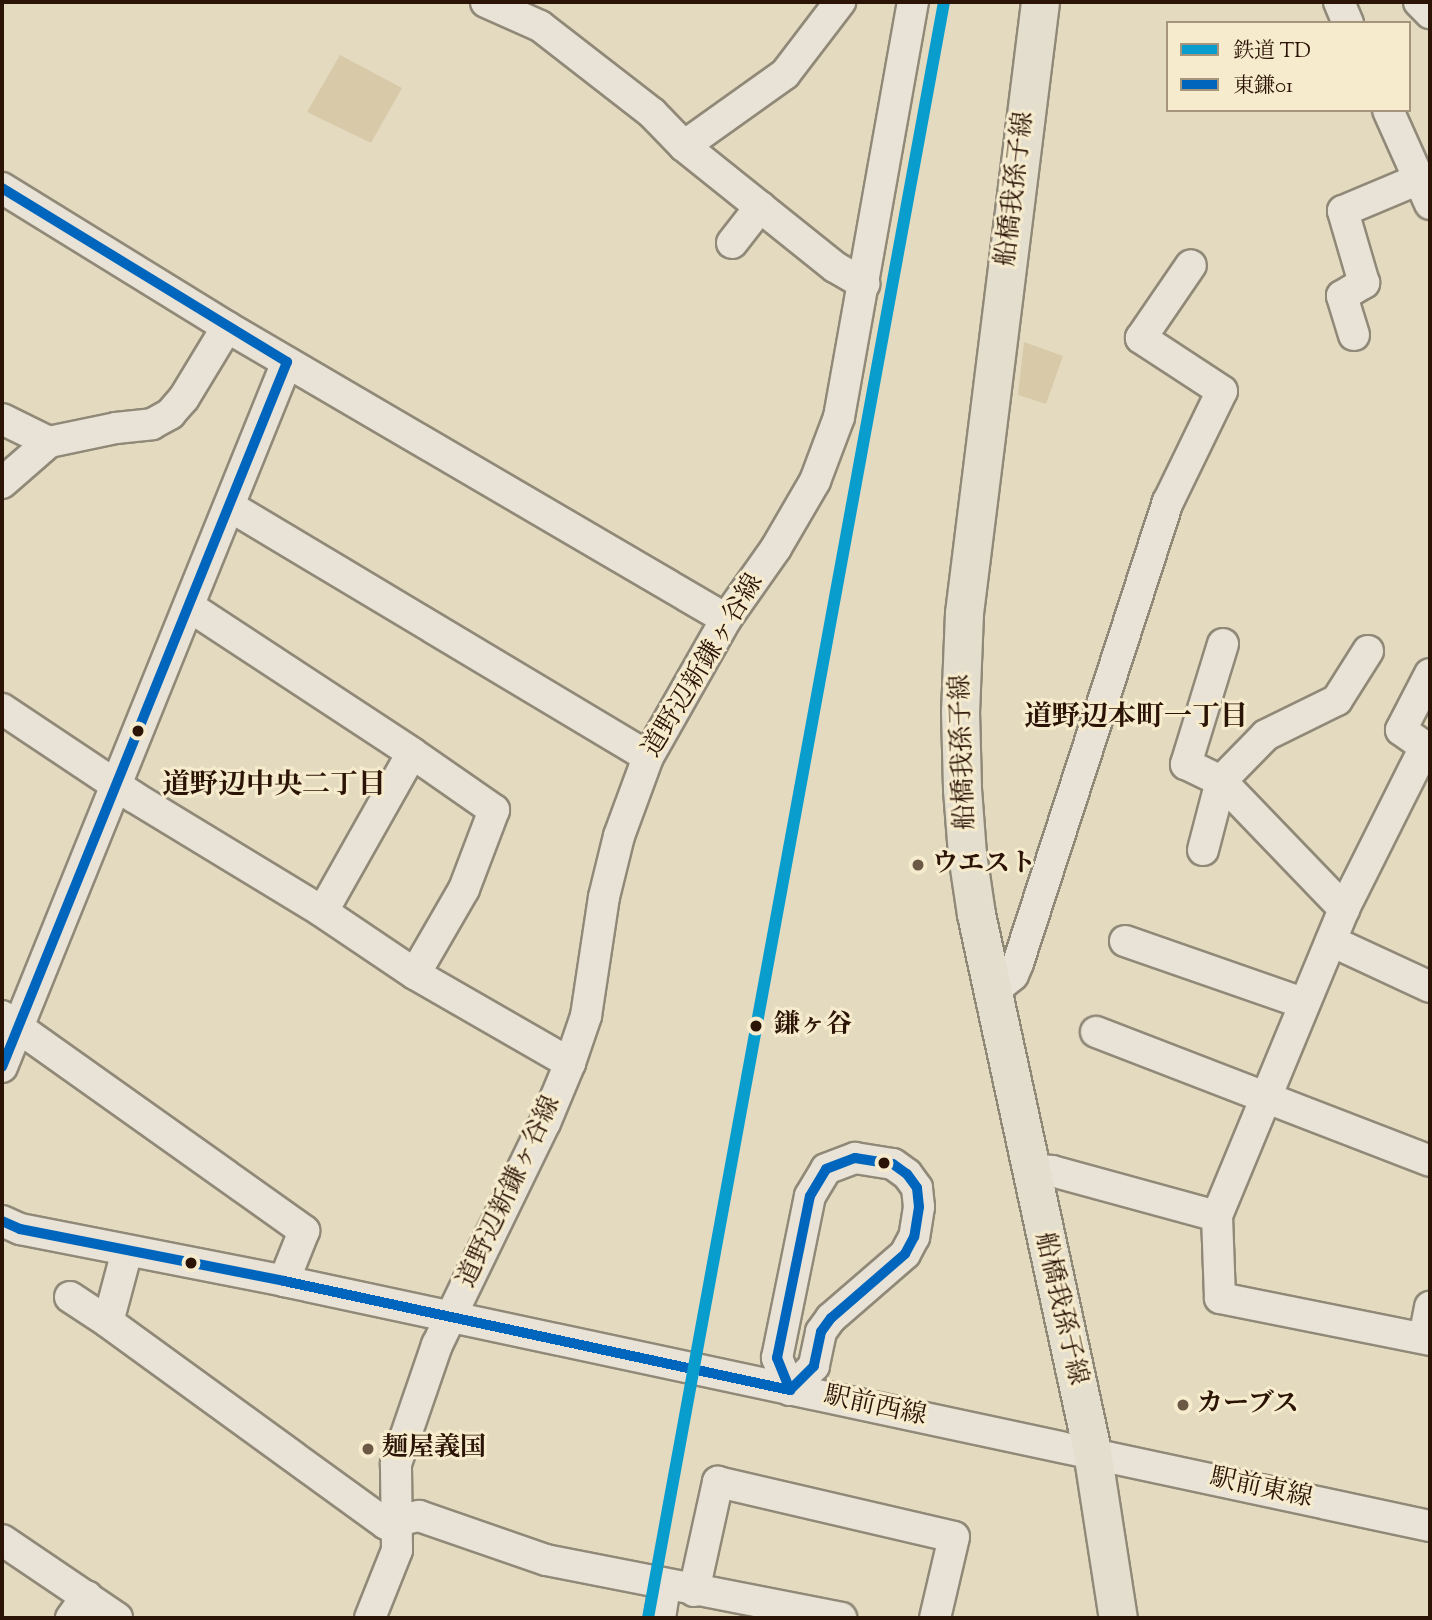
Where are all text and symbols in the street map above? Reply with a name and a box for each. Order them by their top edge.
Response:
legend [1166,21,1411,112]
text: 鉄道 TD [1233,37,1311,67]
text: 東鎌01 [1233,72,1293,102]
street label: 船橋我孫子線 [991,110,1041,268]
street label: 道野辺新鎌ヶ谷線 [637,569,771,763]
street label: 船橋我孫子線 [946,674,982,830]
district label: 道野辺本町一丁目 [1024,701,1248,735]
unlabelled marker [131,724,145,738]
district label: 道野辺中央二丁目 [162,769,386,803]
place label: ウエスト [932,849,1036,881]
marker: ウエスト [910,857,926,873]
place label: 鎌ヶ谷 [774,1010,852,1042]
marker: 鎌ヶ谷 [744,1014,768,1038]
street label: 道野辺新鎌ヶ谷線 [452,1091,568,1293]
unlabelled marker [877,1156,891,1170]
street label: 船橋我孫子線 [1027,1229,1093,1389]
unlabelled marker [184,1256,198,1270]
street label: 駅前西線 [821,1381,929,1433]
place label: カーブス [1197,1389,1301,1421]
marker: カーブス [1175,1397,1191,1413]
place label: 麺屋義国 [382,1433,486,1465]
marker: 麺屋義国 [360,1441,376,1457]
street label: 駅前東線 [1207,1463,1315,1515]

